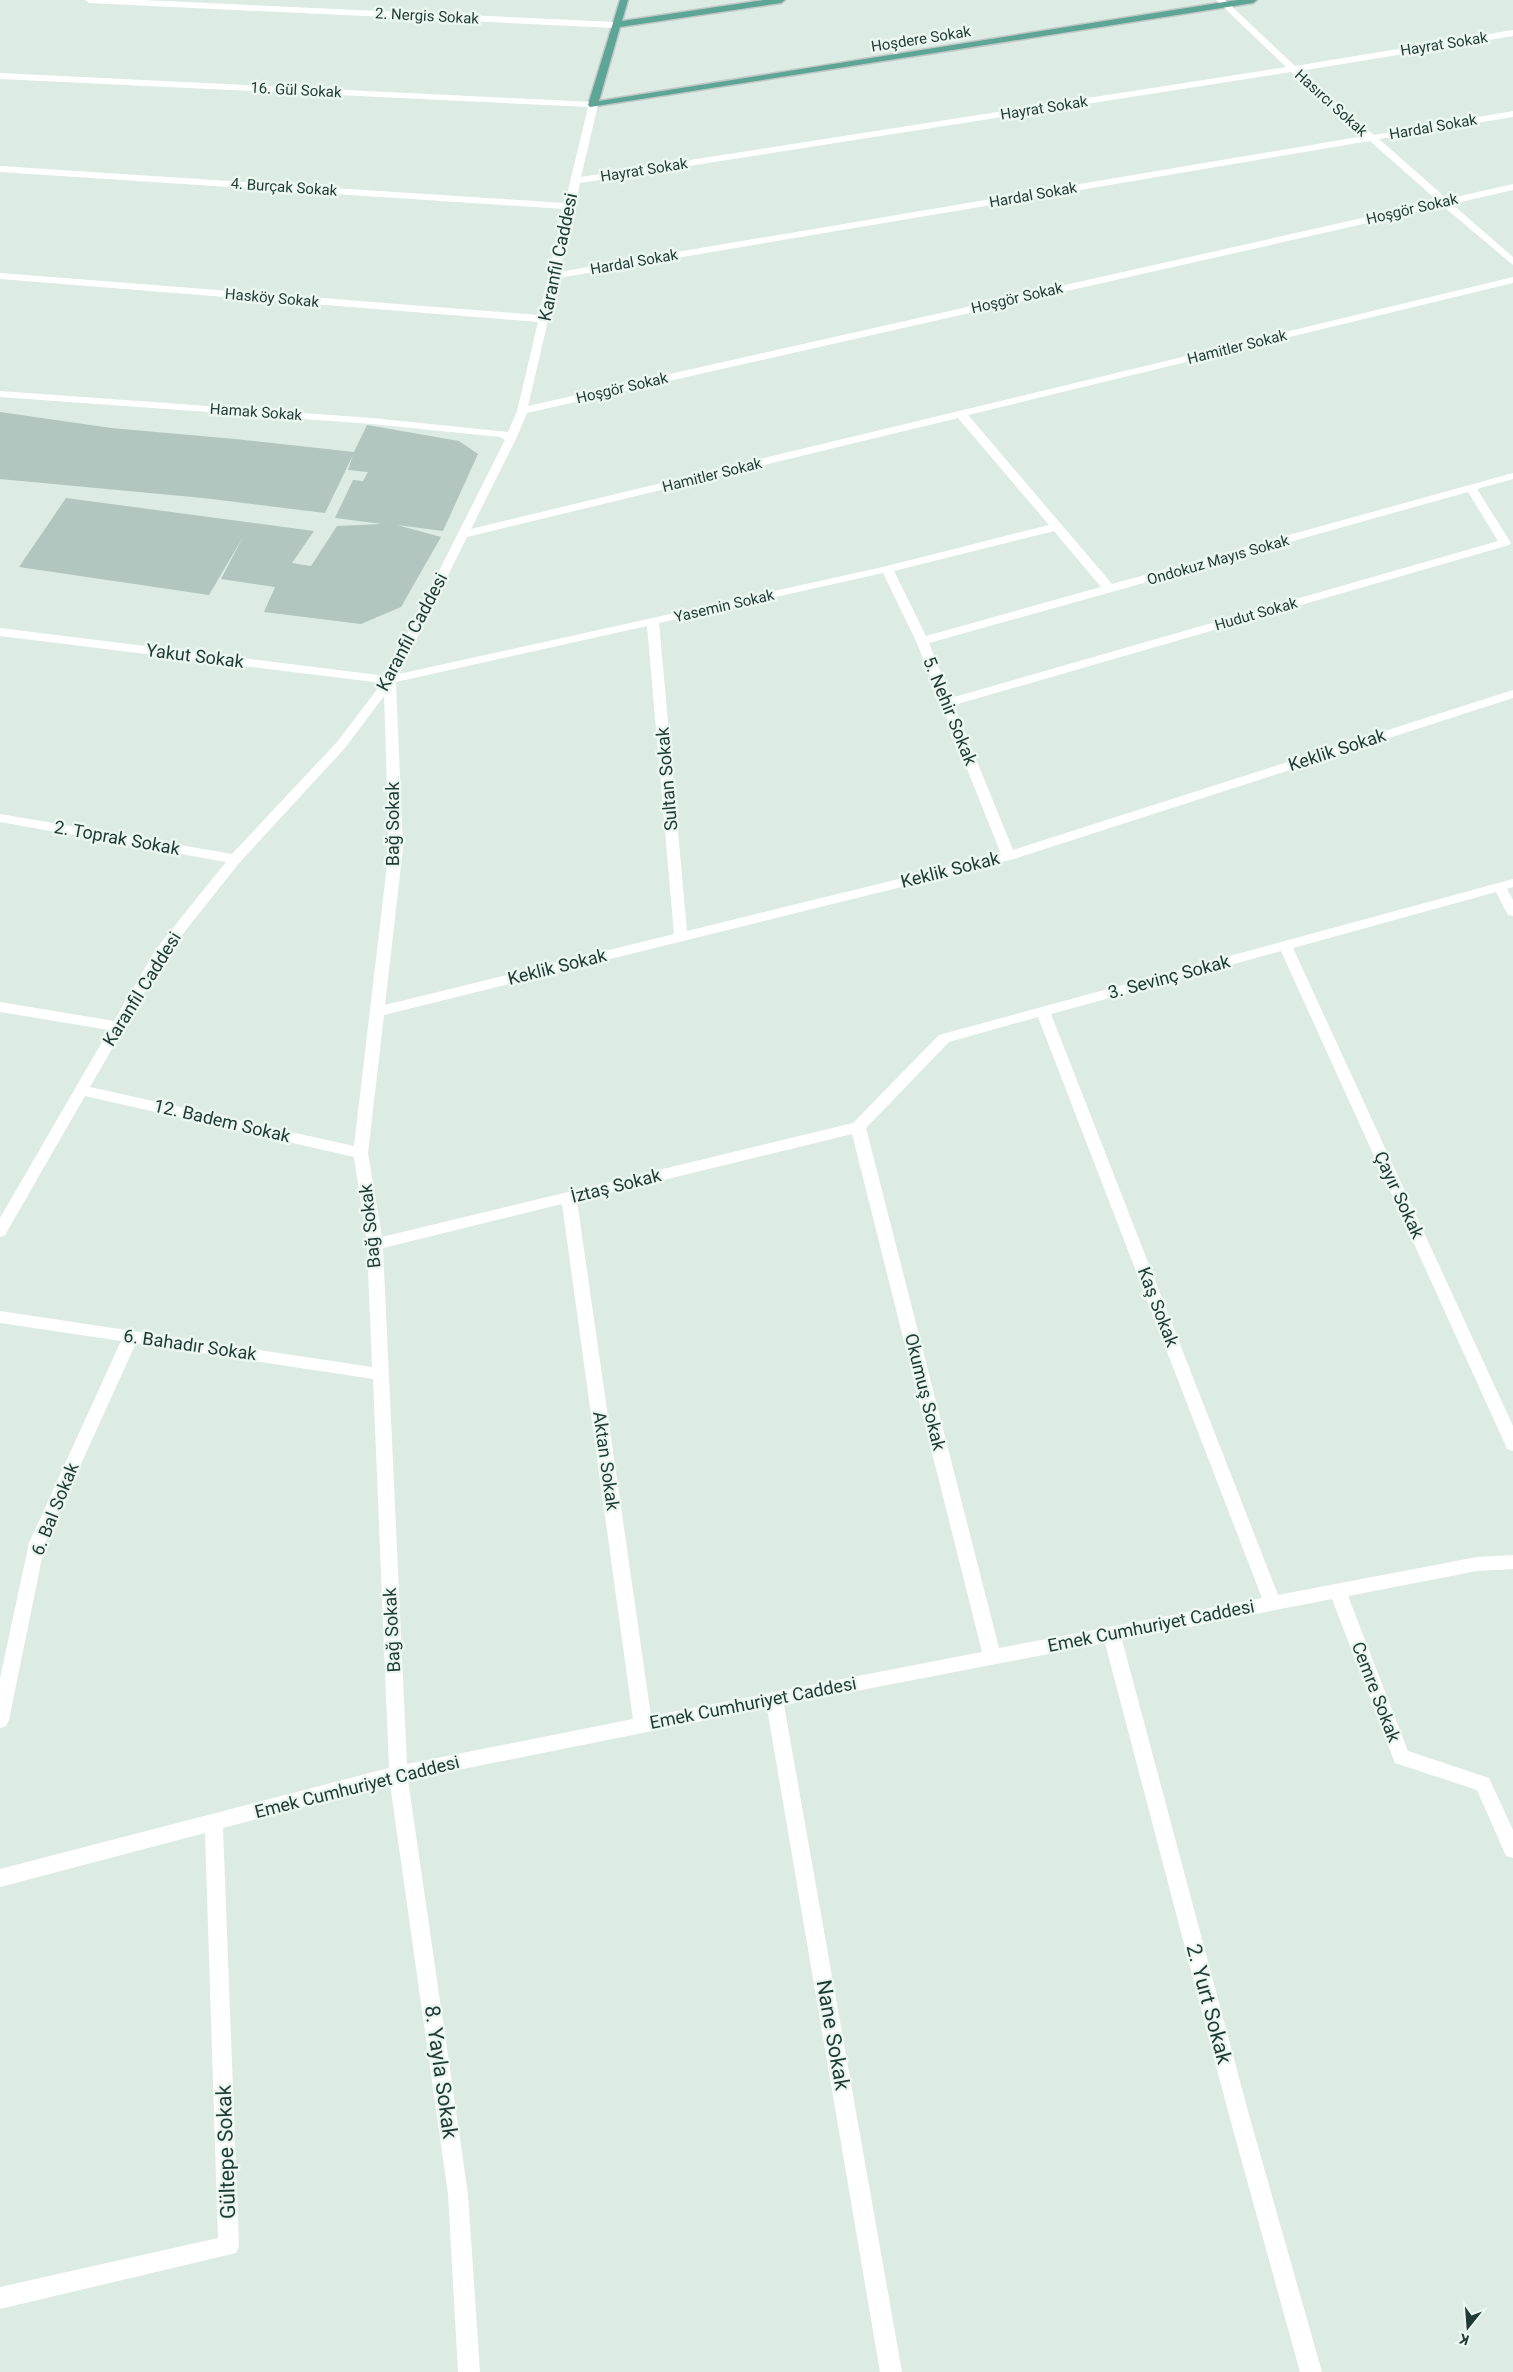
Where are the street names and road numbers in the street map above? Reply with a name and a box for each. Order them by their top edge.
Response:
street label: 2. Nergis Sokak [375,4,480,28]
street label: Hoşdere Sokak [870,22,973,56]
street label: Hayrat Sokak [1399,28,1489,60]
street label: Hasırcı Sokak [1291,66,1371,141]
street label: 16. Gül Sokak [250,79,342,101]
street label: Hayrat Sokak [999,92,1089,124]
street label: Hardal Sokak [1388,110,1479,144]
street label: Hayrat Sokak [599,154,689,186]
street label: 4. Burçak Sokak [230,174,338,200]
street label: Hardal Sokak [988,178,1079,212]
street label: Hoşgör Sokak [1364,190,1460,228]
street label: Karanfil Caddesi [534,191,581,323]
street label: Hardal Sokak [589,245,680,279]
street label: Hoşgör Sokak [969,279,1065,317]
street label: Hasköy Sokak [224,285,320,311]
street label: Hamitler Sokak [1185,326,1289,368]
street label: Hoşgör Sokak [574,369,670,407]
street label: Hamak Sokak [209,400,303,424]
street label: Hamitler Sokak [660,454,764,496]
street label: Ondokuz Mayıs Sokak [1145,531,1291,589]
street label: Karanfil Caddesi [372,569,451,694]
street label: Yasemin Sokak [672,586,776,626]
street label: Hudut Sokak [1213,594,1300,634]
street label: Yakut Sokak [145,639,246,672]
street label: 5. Nehir Sokak [919,653,982,769]
street label: Keklik Sokak [1286,724,1389,775]
street label: Sultan Sokak [651,725,681,832]
street label: Bağ Sokak [382,781,403,866]
street label: 2. Toprak Sokak [53,816,182,859]
street label: Keklik Sokak [898,847,1002,892]
street label: Karanfil Caddesi [98,928,185,1050]
street label: Keklik Sokak [505,944,609,989]
street label: 3. Sevinç Sokak [1106,950,1233,1003]
street label: 12. Badem Sokak [152,1095,293,1147]
street label: Çayır Sokak [1370,1148,1429,1243]
street label: İztaş Sokak [569,1164,664,1207]
street label: Bağ Sokak [355,1182,384,1269]
street label: Kaş Sokak [1134,1264,1184,1351]
street label: 6. Bahadır Sokak [122,1325,259,1364]
street label: Okumuş Sokak [901,1331,950,1453]
street label: Aktan Sokak [589,1410,624,1513]
street label: 6. Bal Sokak [26,1459,83,1558]
street label: Bağ Sokak [379,1586,404,1673]
street label: Emek Cumhuriyet Caddesi [1046,1595,1256,1656]
street label: Cemre Sokak [1348,1639,1406,1746]
street label: Emek Cumhuriyet Caddesi [648,1672,858,1733]
street label: Emek Cumhuriyet Caddesi [252,1751,461,1822]
street label: 2. Yurt Sokak [1181,1941,1237,2067]
street label: Nane Sokak [812,1978,855,2092]
street label: 8. Yayla Sokak [420,2004,462,2141]
street label: Gültepe Sokak [212,2084,240,2220]

